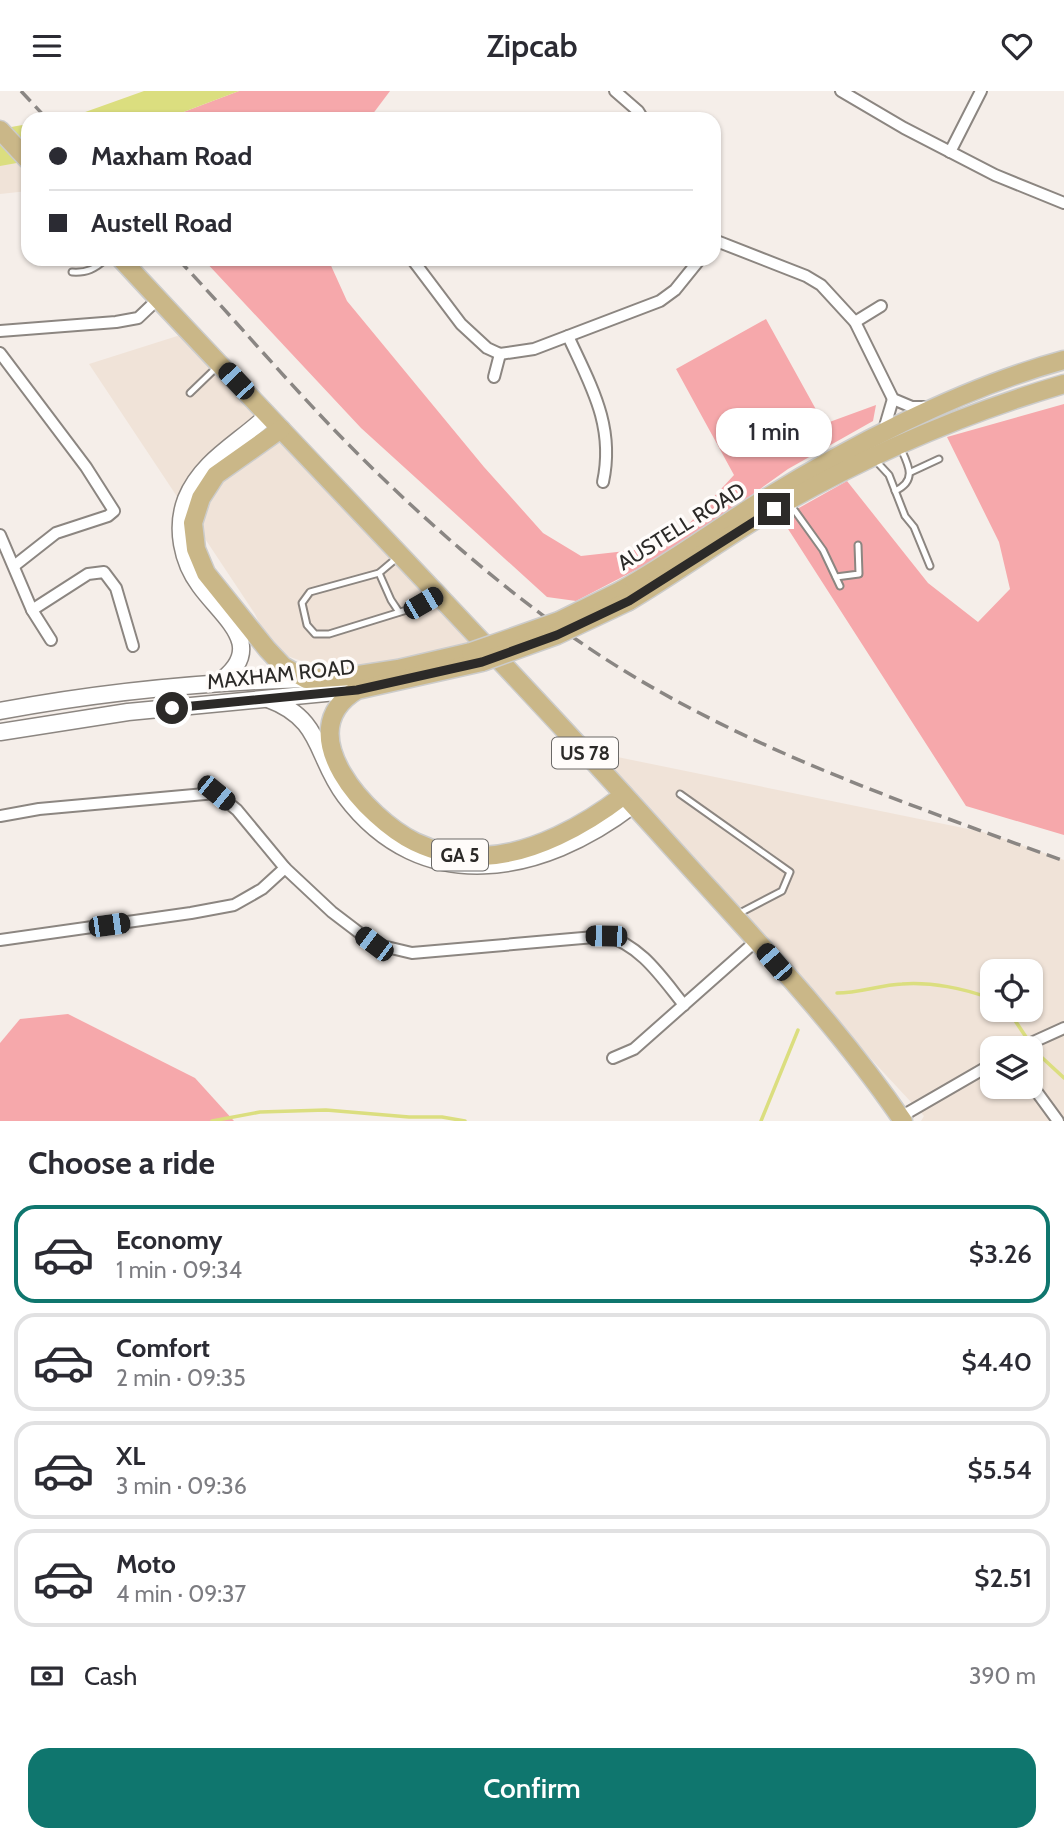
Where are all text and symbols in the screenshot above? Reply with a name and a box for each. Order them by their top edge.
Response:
text: Zipcab [486,26,578,65]
icon: menu [28,27,66,65]
icon: heart [998,27,1036,65]
text: Maxham Road [91,140,252,172]
text: Austell Road [91,207,232,239]
car [214,358,259,404]
callout: 1 min [716,407,832,457]
text: 1 min [748,418,800,446]
street label: AUSTELL ROAD [613,477,749,575]
route end [758,493,790,525]
car [400,583,447,623]
street label: MAXHAM ROAD [206,654,356,694]
route start [156,692,188,724]
road number: US 78 [552,737,618,769]
car [194,772,239,814]
road number: GA 5 [432,839,488,870]
car [87,912,132,938]
car [351,923,398,965]
car [585,925,628,947]
car [753,939,796,985]
map controls [980,959,1043,1099]
button: locate [980,959,1043,1022]
button: layers [980,1036,1043,1099]
text: Choose a ride [28,1143,215,1182]
icon: car [32,1223,95,1286]
text: Economy [116,1224,222,1256]
text: $3.26 [969,1238,1032,1270]
text: 1 min · 09:34 [116,1256,242,1284]
icon: car [32,1331,95,1394]
text: Comfort [116,1332,210,1364]
text: $4.40 [962,1346,1032,1378]
text: 2 min · 09:35 [116,1364,246,1392]
icon: car [32,1439,95,1502]
text: XL [116,1440,145,1472]
text: $5.54 [967,1454,1032,1486]
text: 3 min · 09:36 [116,1472,247,1500]
icon: car [32,1547,95,1610]
text: Moto [116,1548,176,1580]
text: $2.51 [974,1562,1032,1594]
text: 4 min · 09:37 [116,1580,246,1608]
icon: cash [28,1657,66,1695]
text: Cash [84,1660,137,1692]
text: 390 m [969,1662,1036,1690]
button: Confirm [28,1748,1036,1828]

